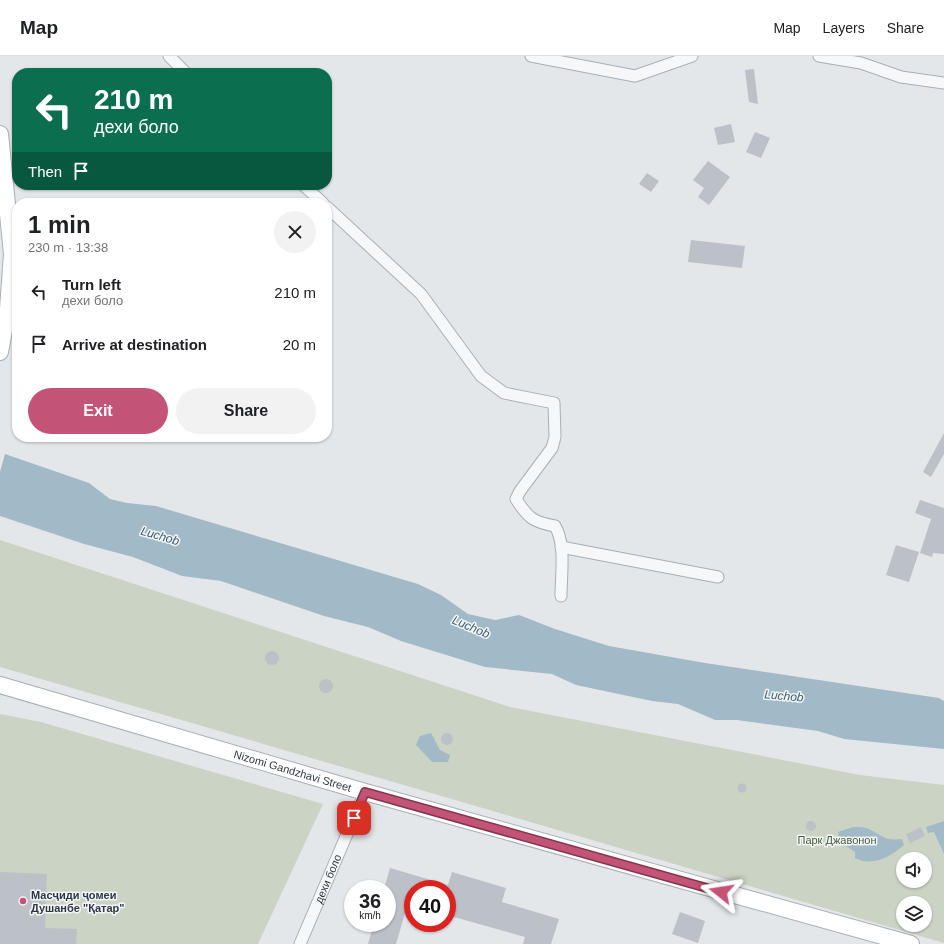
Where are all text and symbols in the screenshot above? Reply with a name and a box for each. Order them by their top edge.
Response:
text: Map [20,17,58,38]
text: Map [773,20,801,36]
text: Layers [823,20,865,36]
text: Share [887,20,924,36]
icon: left [28,84,80,136]
text: 210 m [94,84,173,115]
text: дехи боло [94,117,179,137]
icon: arrive [70,160,92,182]
text: Then [28,163,62,180]
text: 1 min [28,211,91,238]
button: close [274,211,316,253]
text: 230 m · 13:38 [28,240,108,255]
text: Turn left [62,276,121,293]
icon: left [28,281,50,303]
text: 210 m [274,284,316,301]
text: дехи боло [62,293,123,308]
icon: arrive [28,333,50,355]
text: Arrive at destination [62,336,207,353]
text: 20 m [283,336,316,353]
button: Exit [28,388,168,434]
button: Share [176,388,316,434]
water label: Luchob [139,524,181,548]
water label: Luchob [450,613,492,641]
water label: Luchob [764,687,805,705]
street label: Nizomi Gandzhavi Street [233,748,353,794]
pin [337,801,371,835]
icon: arrive [343,807,365,829]
park label: Парк Джавонон [797,834,877,846]
street label: дехи боло [312,852,344,905]
map controls [896,852,932,932]
button: sound [896,852,932,888]
position arrow [700,871,742,913]
speed limit sign: 40 [404,880,456,932]
place label: Масҷиди ҷомеи Душанбе "Қатар" [31,889,124,914]
text: 36 [359,890,381,912]
marker: Масҷиди ҷомеи Душанбе "Қатар" [18,896,28,906]
button: layers [896,896,932,932]
text: km/h [359,910,381,921]

